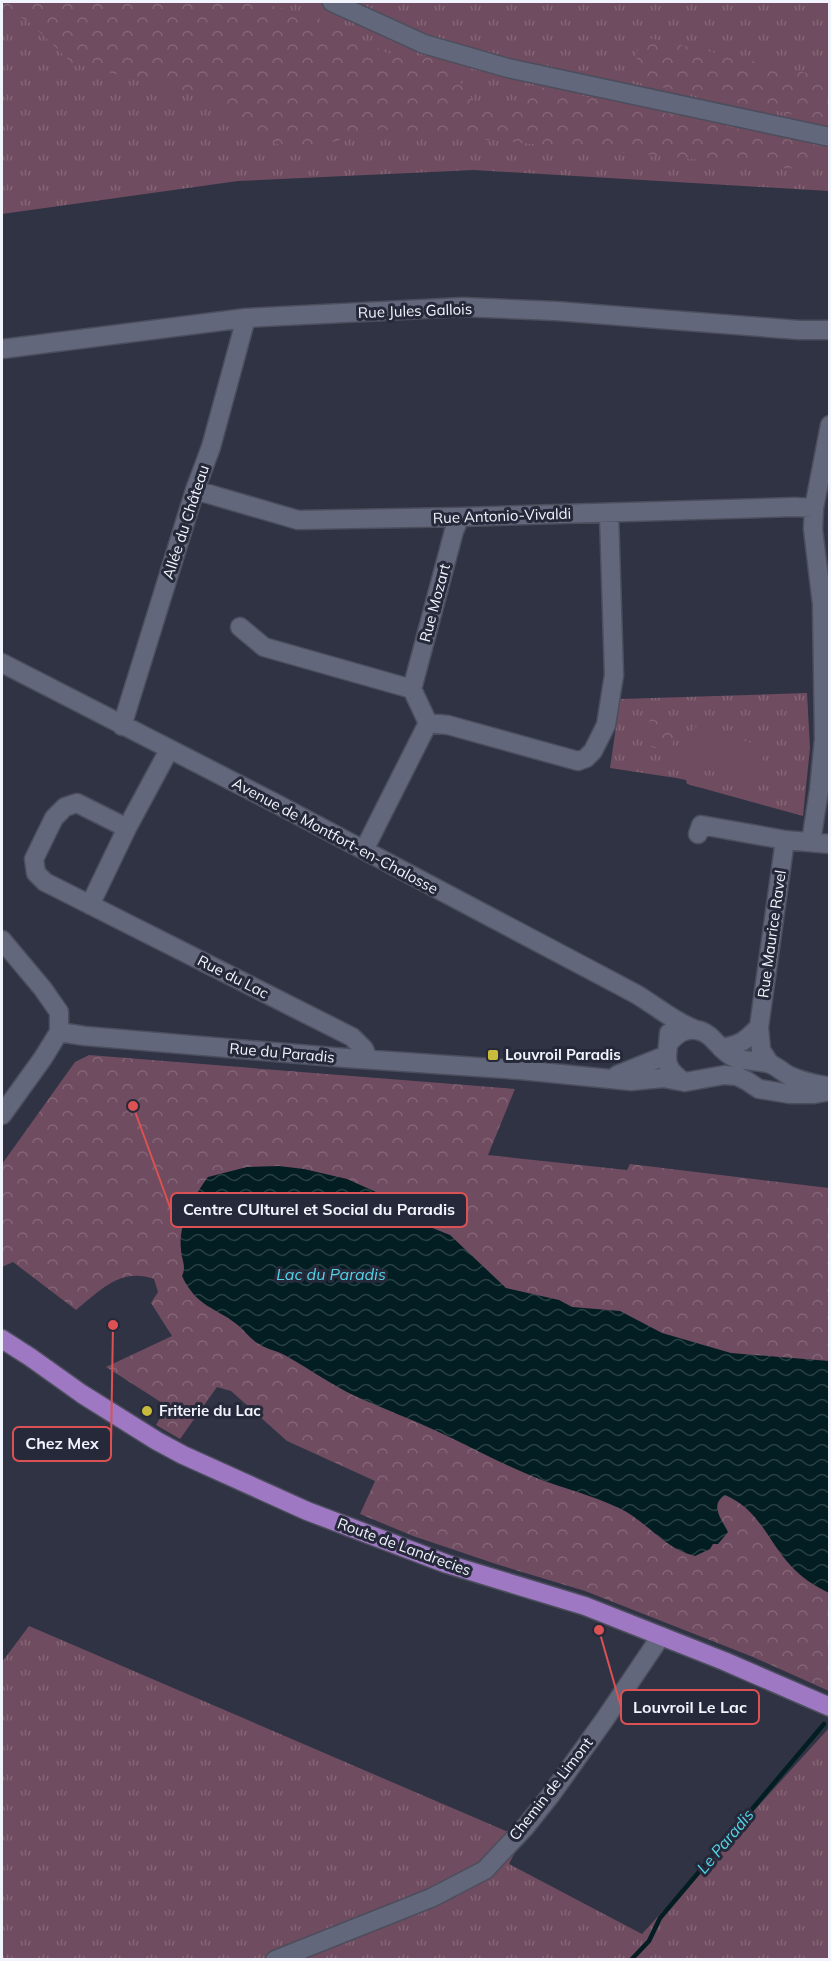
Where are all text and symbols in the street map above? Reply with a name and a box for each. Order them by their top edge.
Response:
street label: Rue Jules Gallois [357,299,473,322]
street label: Allée du Château [158,462,213,581]
street label: Rue Antonio-Vivaldi [432,504,572,527]
street label: Rue Mozart [415,562,454,644]
street label: Avenue de Montfort-en-Chalosse [229,773,441,898]
street label: Rue Maurice Ravel [753,869,790,999]
street label: Rue du Lac [194,951,272,1003]
street label: Rue du Paradis [229,1038,335,1067]
place label: Louvroil Paradis [505,1045,621,1064]
marker: Louvroil Paradis [486,1048,500,1062]
callout: Centre CUlturel et Social du Paradis [171,1193,467,1227]
text: Centre CUlturel et Social du Paradis [183,1199,455,1219]
water label: Lac du Paradis [276,1264,386,1284]
place label: Friterie du Lac [159,1401,261,1420]
marker: Friterie du Lac [140,1404,154,1418]
callout: Chez Mex [13,1427,111,1461]
text: Chez Mex [25,1433,99,1453]
street label: Route de Landrecies [335,1514,474,1580]
callout: Louvroil Le Lac [621,1690,759,1724]
text: Louvroil Le Lac [633,1697,747,1717]
street label: Chemin de Limont [505,1733,597,1844]
water label: Le Paradis [692,1805,758,1877]

